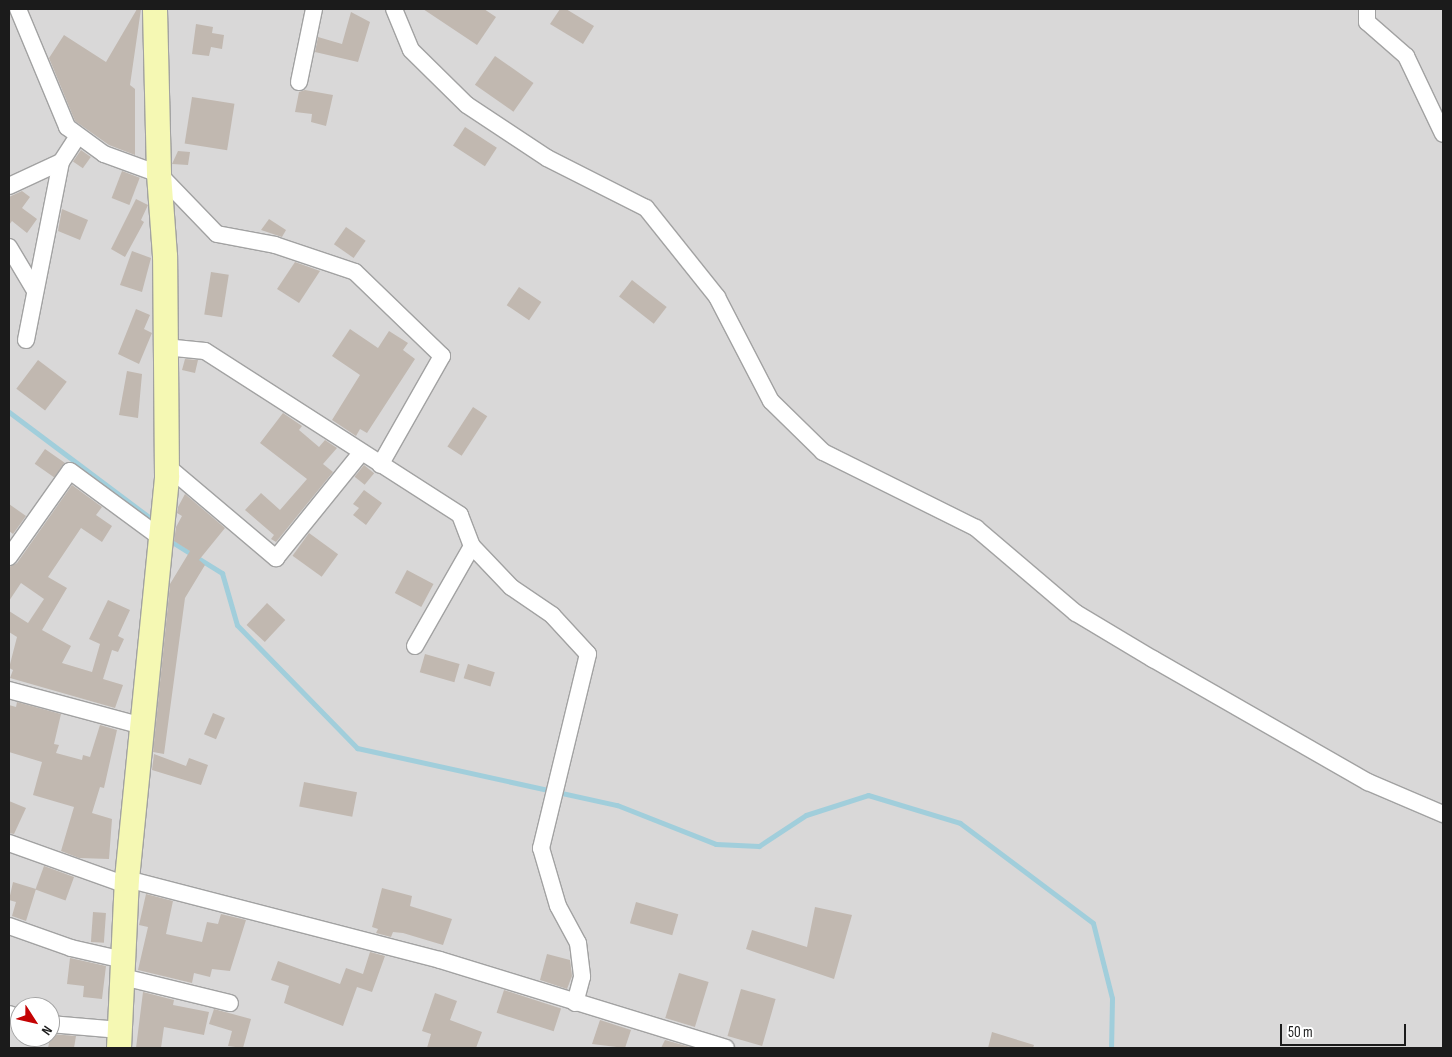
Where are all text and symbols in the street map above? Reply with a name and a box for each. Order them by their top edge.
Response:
north arrow [10,997,60,1047]
scale bar [1282,1014,1408,1046]
text: N [38,1022,56,1038]
text: 50 m [1288,1023,1313,1042]

